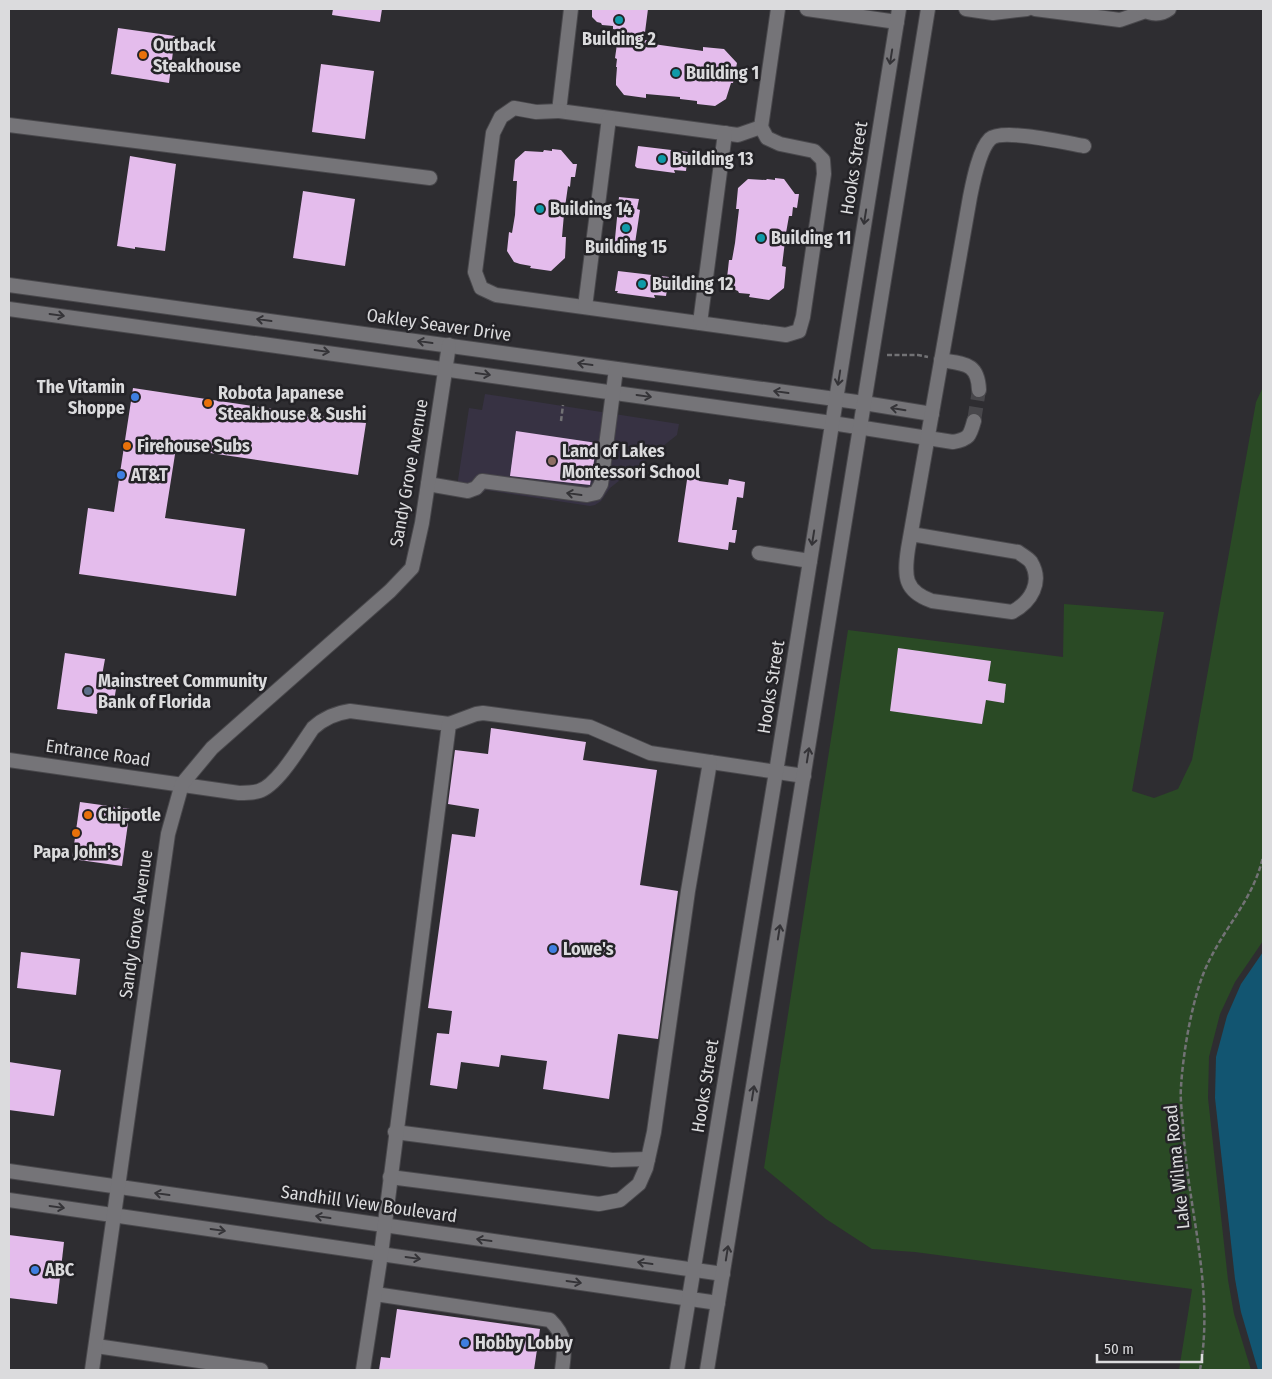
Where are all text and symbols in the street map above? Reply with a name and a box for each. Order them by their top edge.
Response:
marker: Building 2 [613,14,625,26]
place label: Building 2 [582,28,656,50]
place label: Outback Steakhouse [153,34,241,77]
marker: Outback Steakhouse [137,49,149,61]
one-way arrow [886,49,896,65]
place label: Building 1 [686,62,759,84]
marker: Building 1 [670,67,682,79]
street label: Hooks Street [836,120,872,216]
place label: Building 13 [672,148,754,170]
marker: Building 13 [656,153,668,165]
place label: Building 14 [550,198,632,220]
marker: Building 14 [534,203,546,215]
one-way arrow [860,209,870,225]
marker: Building 15 [620,222,632,234]
place label: Building 11 [771,227,851,249]
marker: Building 11 [755,232,767,244]
place label: Building 15 [585,236,667,258]
place label: Building 12 [652,273,733,295]
marker: Building 12 [636,278,648,290]
street label: Oakley Seaver Drive [365,304,513,346]
one-way arrow [49,310,65,320]
one-way arrow [256,315,272,325]
one-way arrow [417,337,433,347]
one-way arrow [314,346,330,356]
one-way arrow [578,359,594,369]
one-way arrow [475,369,491,379]
one-way arrow [834,369,844,385]
place label: The Vitamin Shoppe [37,376,125,419]
place label: Robota Japanese Steakhouse & Sushi [218,382,366,425]
one-way arrow [773,386,789,396]
marker: The Vitamin Shoppe [129,391,141,403]
one-way arrow [636,392,652,402]
marker: Robota Japanese Steakhouse & Sushi [202,397,214,409]
street label: Sandy Grove Avenue [385,397,433,549]
one-way arrow [890,403,906,413]
place label: Firehouse Subs [137,435,250,457]
marker: Firehouse Subs [121,440,133,452]
place label: Land of Lakes Montessori School [562,440,700,483]
marker: Land of Lakes Montessori School [546,455,558,467]
place label: AT&T [130,464,168,486]
marker: AT&T [115,469,127,481]
one-way arrow [566,488,582,498]
one-way arrow [808,530,818,546]
street label: Hooks Street [753,639,789,735]
place label: Mainstreet Community Bank of Florida [98,670,268,713]
marker: Mainstreet Community Bank of Florida [82,685,94,697]
street label: Entrance Road [44,735,152,771]
one-way arrow [803,747,813,763]
place label: Chipotle [98,804,161,826]
marker: Chipotle [82,809,94,821]
marker: Papa John's [70,827,82,839]
place label: Papa John's [33,841,119,863]
street label: Sandy Grove Avenue [115,848,157,1000]
one-way arrow [774,925,784,941]
place label: Lowe's [563,938,614,960]
marker: Lowe's [547,943,559,955]
street label: Hooks Street [687,1038,723,1134]
one-way arrow [748,1085,758,1101]
street label: Lake Wilma Road [1160,1104,1194,1230]
street label: Sandhill View Boulevard [280,1181,458,1227]
one-way arrow [155,1188,171,1198]
one-way arrow [49,1202,65,1212]
one-way arrow [316,1212,332,1222]
one-way arrow [209,1226,225,1236]
one-way arrow [476,1235,492,1245]
one-way arrow [722,1245,732,1261]
one-way arrow [405,1254,421,1264]
one-way arrow [637,1258,653,1268]
place label: ABC [44,1259,75,1281]
marker: ABC [29,1264,41,1276]
one-way arrow [566,1277,582,1287]
place label: Hobby Lobby [475,1332,573,1354]
scale bar [1097,1332,1202,1364]
marker: Hobby Lobby [459,1337,471,1349]
text: 50 m [1104,1340,1134,1358]

